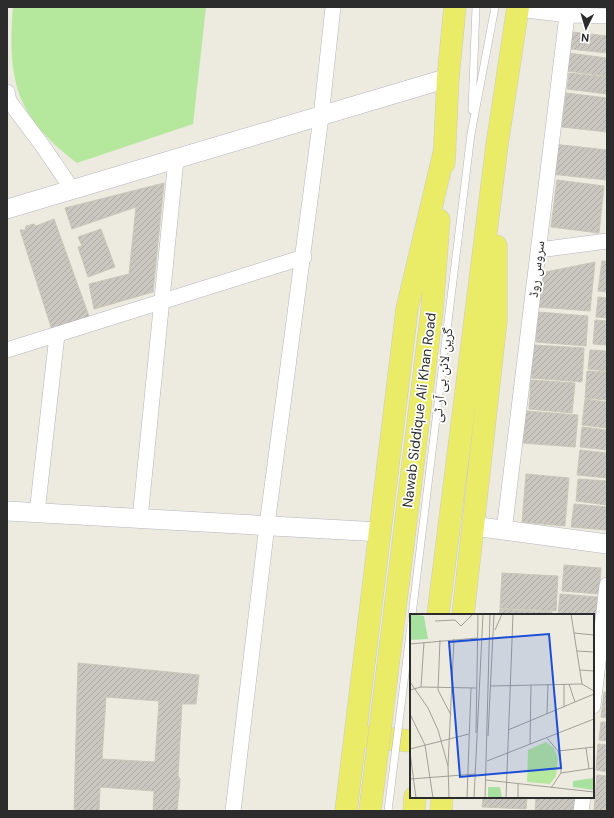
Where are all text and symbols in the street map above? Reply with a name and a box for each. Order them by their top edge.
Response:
north arrow [566,8,606,48]
text: N [581,31,590,45]
street label: سروس روڈ [524,240,548,298]
street label: Nawab Siddique Ali Khan Road [398,312,440,508]
street label: گرین لائن بی آر ٹی [427,326,457,423]
inset map [410,614,594,798]

